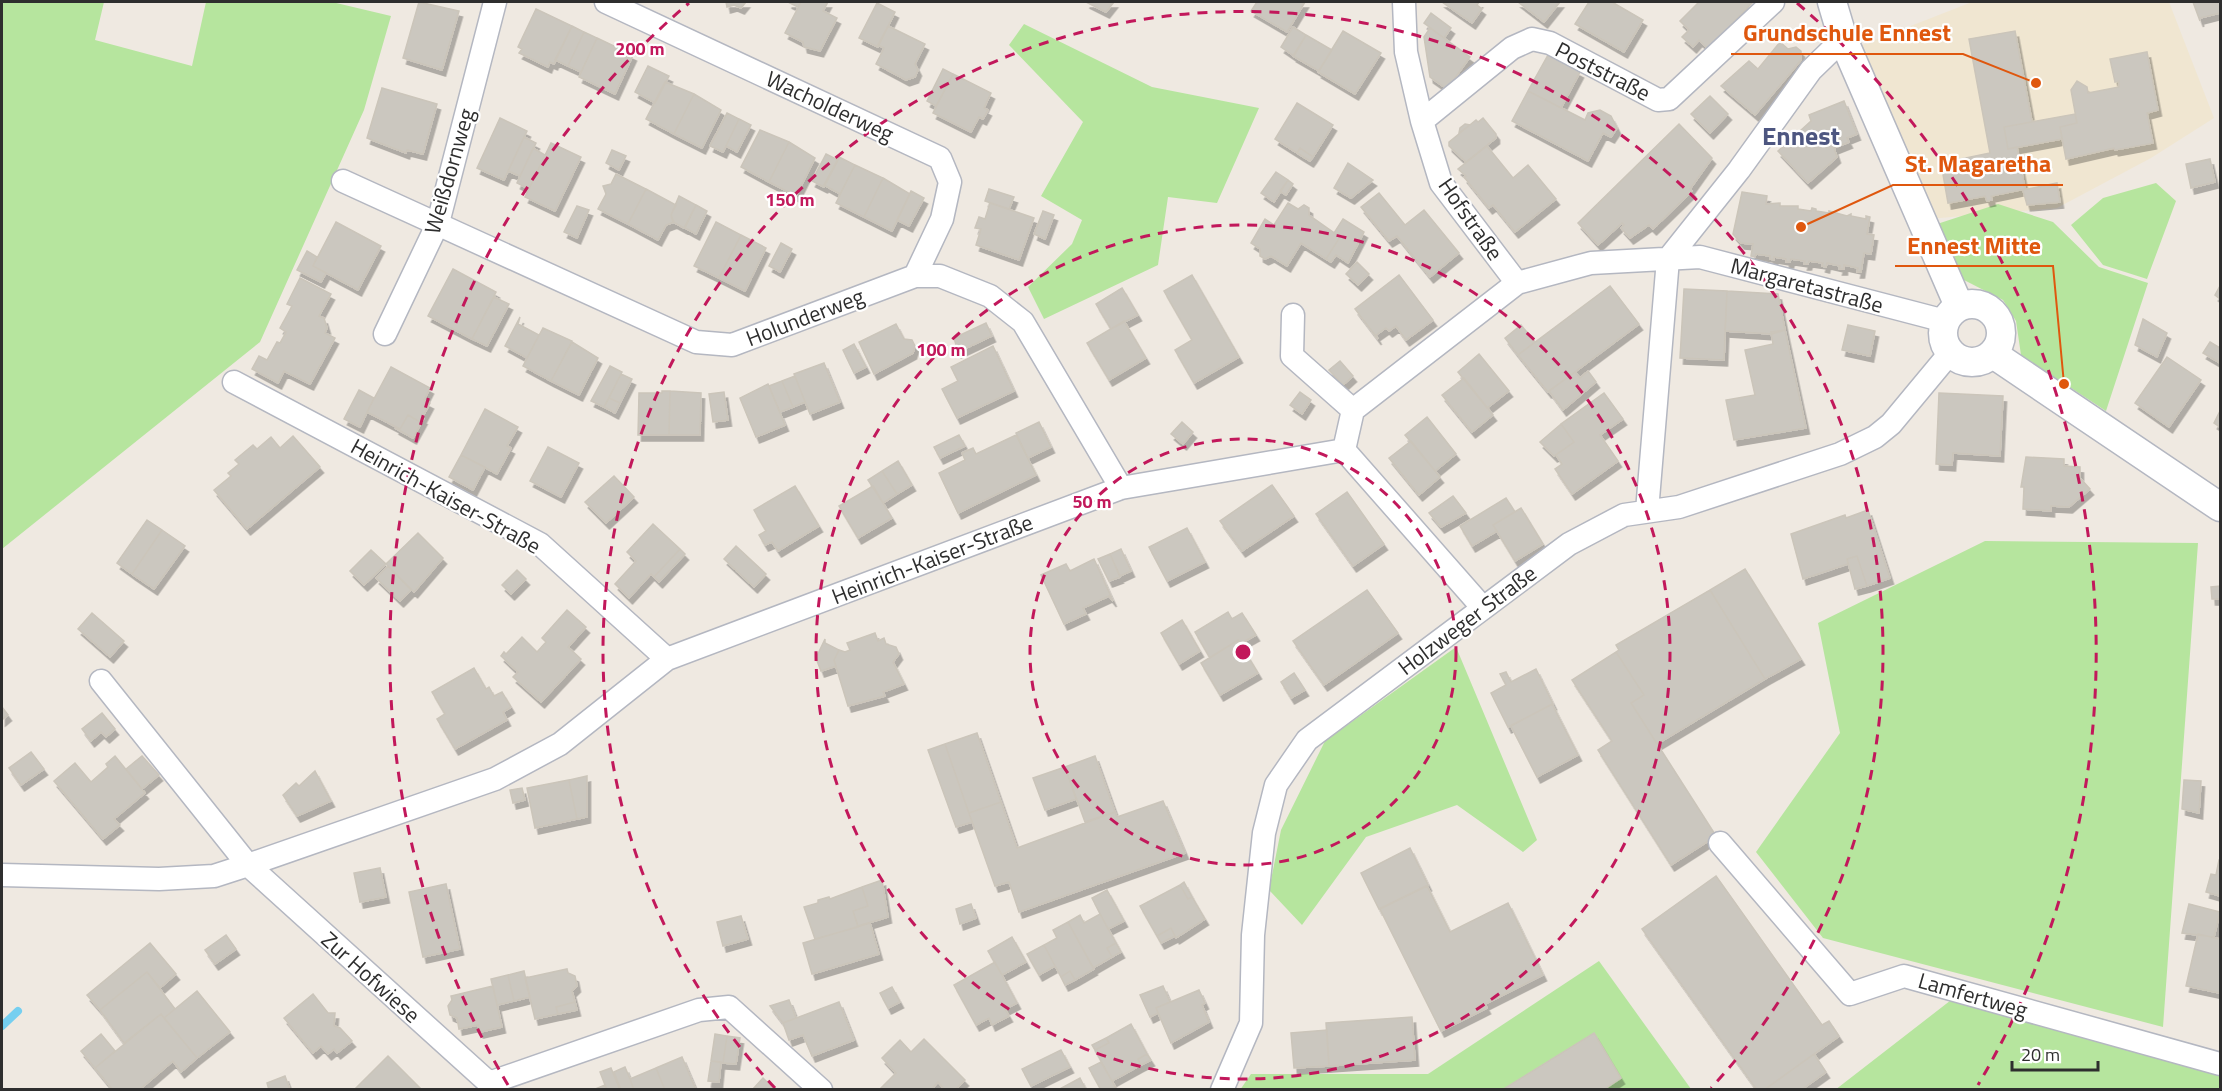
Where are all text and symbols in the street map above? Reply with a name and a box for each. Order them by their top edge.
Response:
callout: Grundschule Ennest [1731,12,1963,54]
text: Grundschule Ennest [1743,14,1951,50]
street label: Poststraße [1549,33,1657,109]
text: 200 m [615,35,665,62]
street label: Wacholderweg [760,61,900,151]
street label: Weißdornweg [415,104,483,238]
district label: Ennest [1762,116,1840,155]
callout: St. Magaretha [1893,143,2063,185]
text: St. Magaretha [1905,145,2051,181]
street label: Hofstraße [1430,171,1512,267]
text: 150 m [765,186,815,213]
callout: Ennest Mitte [1895,224,2053,266]
text: Ennest Mitte [1907,227,2041,263]
street label: Margaretastraße [1727,248,1887,322]
street label: Holunderweg [741,279,869,355]
text: 100 m [916,336,966,363]
street label: Heinrich-Kaiser-Straße [345,429,547,563]
text: 50 m [1072,488,1112,515]
street label: Heinrich-Kaiser-Straße [826,505,1038,613]
street label: Holzweger Straße [1391,557,1543,683]
centre of rings [1233,642,1253,662]
street label: Zur Hofwiese [314,923,428,1031]
street label: Lamfertweg [1914,963,2032,1027]
scale bar [2012,1034,2098,1072]
text: 20 m [2021,1041,2060,1068]

